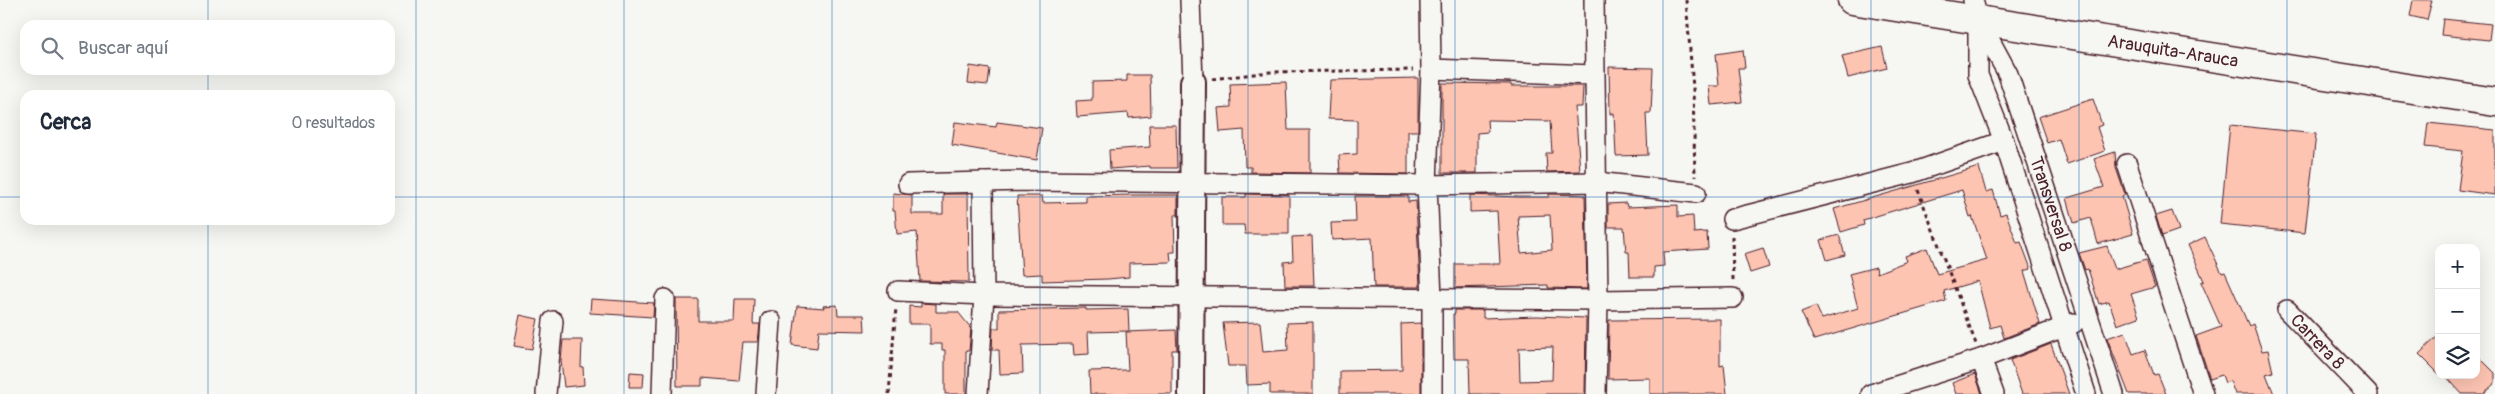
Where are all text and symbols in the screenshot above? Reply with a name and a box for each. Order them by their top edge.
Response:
search box [20,20,395,75]
street label: Arauquita-Arauca [2106,30,2240,73]
icon: search [38,34,66,62]
text: Buscar aquí [78,36,169,60]
text: Cerca [40,109,91,136]
text: 0 resultados [291,113,375,133]
street label: Transversal 8 [2024,154,2077,255]
map controls [2435,244,2480,379]
button: + [2435,244,2480,289]
button: − [2435,289,2480,334]
street label: Carrera 8 [2285,309,2349,375]
button: layers [2435,334,2480,379]

